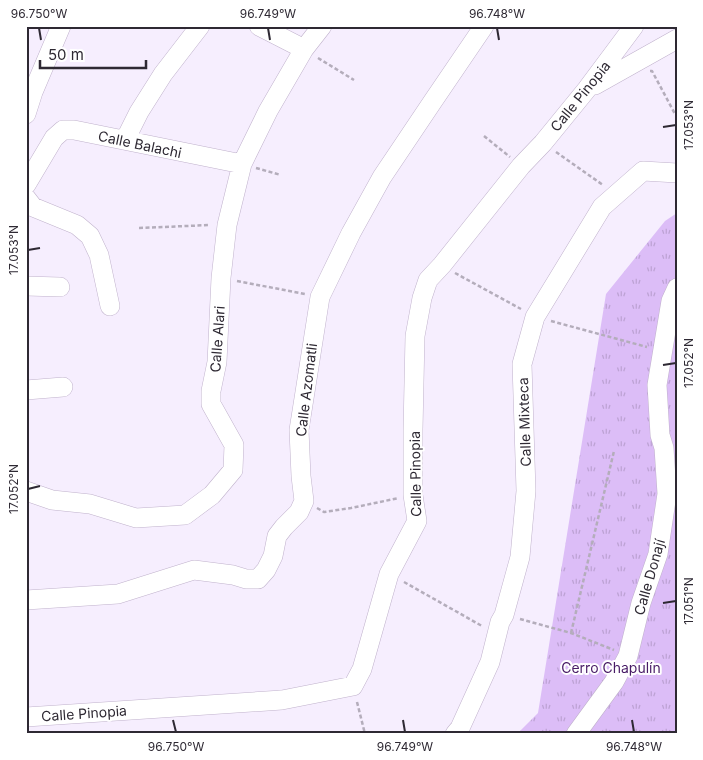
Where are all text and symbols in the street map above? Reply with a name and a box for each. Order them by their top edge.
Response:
text: 96.750°W [11,6,67,21]
text: 96.749°W [240,6,296,21]
text: 96.748°W [469,6,525,21]
scale bar [40,38,146,70]
text: 50 m [48,45,84,64]
street label: Calle Pinopia [546,57,614,135]
text: 17.053°N [681,100,696,150]
street label: Calle Balachi [97,127,183,161]
text: 17.053°N [6,225,21,275]
street label: Calle Alari [206,305,228,373]
text: 17.052°N [681,338,696,388]
street label: Calle Azomatli [292,342,320,438]
street label: Calle Mixteca [514,377,534,467]
street label: Calle Pinopia [406,431,424,517]
text: 17.052°N [6,464,21,514]
street label: Calle Donají [630,536,668,617]
text: 17.051°N [681,577,696,625]
park label: Cerro Chapulín [561,659,661,676]
street label: Calle Pinopia [41,702,127,724]
text: 96.750°W [148,739,204,754]
text: 96.749°W [377,739,433,754]
text: 96.748°W [606,739,662,754]

